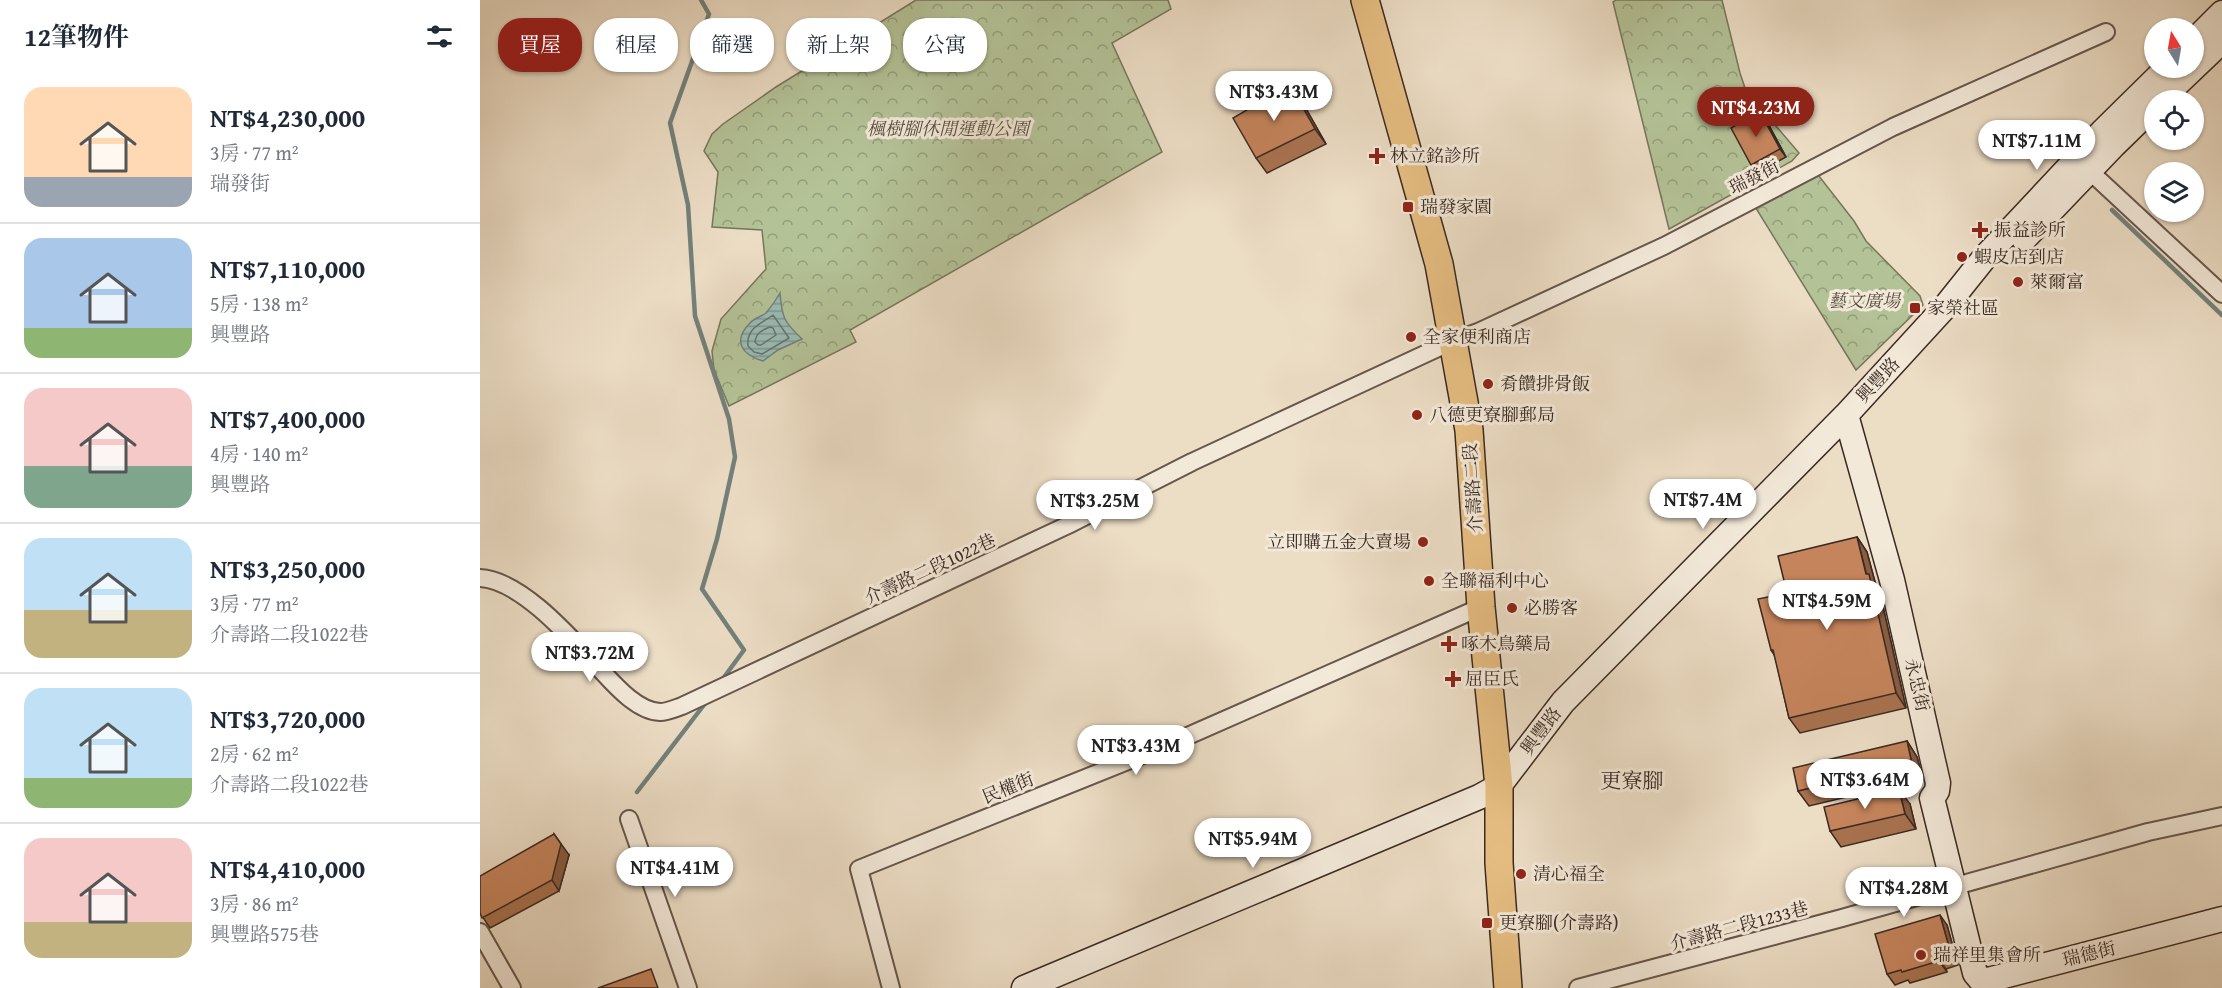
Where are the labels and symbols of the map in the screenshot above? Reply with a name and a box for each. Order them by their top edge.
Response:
north arrow [2144,18,2204,78]
pin: NT$3.43M [1212,71,1336,122]
pin: NT$4.23M [1694,87,1818,138]
park label: 楓樹腳休閒運動公園 [867,115,1032,142]
pin: NT$7.11M [1975,120,2099,171]
place label: 林立銘診所 [1390,142,1480,169]
marker: 林立銘診所 [1368,147,1386,165]
street label: 瑞發街 [1724,152,1784,201]
place label: 瑞發家園 [1420,193,1492,220]
marker: 瑞發家園 [1401,200,1415,214]
place label: 振益診所 [1994,216,2066,243]
marker: 振益診所 [1971,221,1989,239]
place label: 蝦皮店到店 [1974,243,2064,270]
marker: 蝦皮店到店 [1955,250,1969,264]
place label: 萊爾富 [2030,268,2084,295]
marker: 萊爾富 [2011,275,2025,289]
park label: 藝文廣場 [1828,287,1902,314]
place label: 家榮社區 [1927,294,1999,321]
marker: 家榮社區 [1908,301,1922,315]
place label: 全家便利商店 [1423,323,1531,350]
marker: 全家便利商店 [1404,330,1418,344]
street label: 興豐路 [1849,351,1906,409]
place label: 肴饡排骨飯 [1500,370,1590,397]
marker: 肴饡排骨飯 [1481,377,1495,391]
place label: 八德更寮腳郵局 [1429,401,1555,428]
marker: 八德更寮腳郵局 [1410,408,1424,422]
street label: 介壽路二段 [1456,442,1489,534]
pin: NT$7.4M [1648,479,1758,530]
pin: NT$3.25M [1033,480,1157,531]
street label: 介壽路二段1022巷 [859,526,1000,611]
place label: 立即購五金大賣場 [1267,528,1411,555]
marker: 立即購五金大賣場 [1416,535,1430,549]
place label: 全聯福利中心 [1441,567,1549,594]
marker: 全聯福利中心 [1422,574,1436,588]
pin: NT$4.59M [1765,580,1889,631]
place label: 必勝客 [1524,594,1578,621]
marker: 必勝客 [1505,601,1519,615]
place label: 啄木鳥藥局 [1461,630,1551,657]
pin: NT$3.72M [528,632,652,683]
marker: 啄木鳥藥局 [1442,637,1456,651]
street label: 永忠街 [1898,656,1937,714]
place label: 屈臣氏 [1465,665,1519,692]
marker: 屈臣氏 [1446,672,1460,686]
street label: 興豐路 [1514,701,1568,760]
pin: NT$3.43M [1074,725,1198,776]
pin: NT$3.64M [1803,759,1927,810]
street label: 民權街 [978,765,1038,810]
district label: 更寮腳 [1601,765,1664,796]
pin: NT$5.94M [1191,818,1315,869]
pin: NT$4.41M [613,847,737,898]
place label: 清心福全 [1533,860,1605,887]
marker: 清心福全 [1514,867,1528,881]
pin: NT$4.28M [1842,867,1966,918]
street label: 介壽路二段1233巷 [1666,894,1811,957]
place label: 更寮腳(介壽路) [1499,909,1619,936]
marker: 更寮腳(介壽路) [1480,916,1494,930]
street label: 瑞德街 [2059,934,2118,973]
place label: 瑞祥里集會所 [1933,941,2041,968]
marker: 瑞祥里集會所 [1914,948,1928,962]

